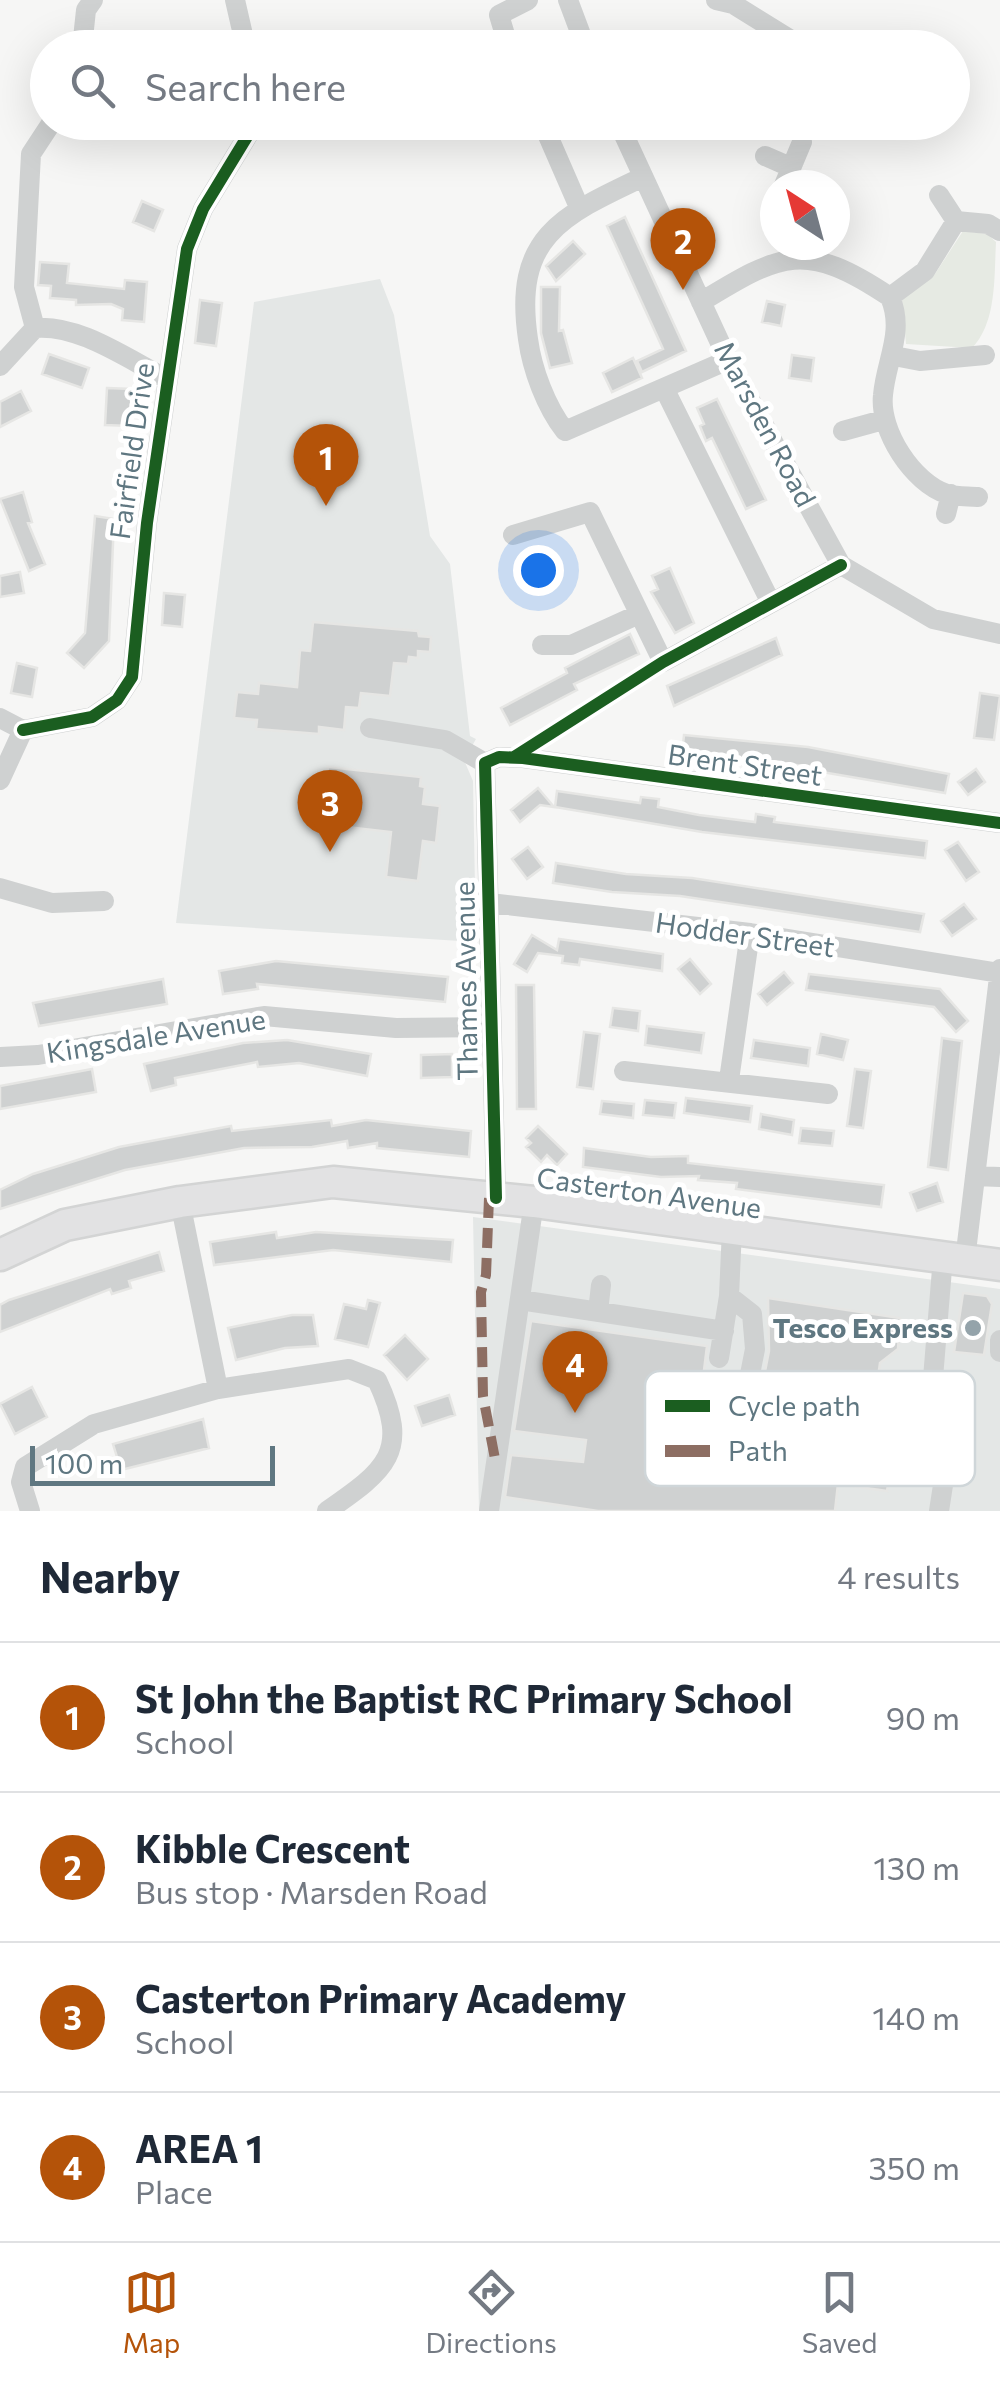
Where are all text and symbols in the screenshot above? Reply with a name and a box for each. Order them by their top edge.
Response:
search box [30,30,970,140]
icon: search [65,58,120,113]
text: Search here [145,62,346,109]
north arrow [760,170,850,260]
pin: 2 [650,208,716,290]
street label: Marsden Road [708,335,824,512]
street label: Fairfield Drive [102,360,160,541]
pin: 1 [294,424,358,506]
your location [513,545,564,596]
street label: Brent Street [666,736,825,792]
pin: 3 [298,770,362,852]
street label: Thames Avenue [446,881,484,1081]
street label: Hodder Street [653,905,837,963]
street label: Kingsdale Avenue [44,1001,268,1069]
street label: Casterton Avenue [535,1159,764,1225]
place label: Tesco Express [772,1310,953,1344]
marker: Tesco Express [962,1317,984,1339]
pin: 4 [542,1330,608,1413]
legend [645,1371,975,1486]
text: Cycle path [728,1388,860,1422]
text: Path [728,1433,788,1467]
scale bar [30,1441,275,1486]
text: 100 m [45,1446,123,1480]
text: Nearby [40,1550,180,1602]
text: 4 results [837,1556,960,1596]
text: St John the Baptist RC Primary School [135,1674,793,1721]
text: 1 [65,1697,80,1737]
text: 90 m [886,1697,960,1737]
text: School [135,1721,234,1761]
text: Kibble Crescent [135,1824,410,1871]
text: 2 [63,1847,82,1887]
text: 130 m [873,1847,960,1887]
text: Bus stop · Marsden Road [135,1871,488,1911]
text: Casterton Primary Academy [135,1974,626,2021]
text: 3 [63,1997,82,2037]
text: 140 m [872,1997,960,2037]
text: School [135,2021,234,2061]
text: AREA 1 [135,2124,263,2171]
text: 4 [63,2147,82,2187]
text: 350 m [868,2147,960,2187]
text: Place [135,2171,213,2211]
tab: Map [123,2265,180,2359]
tab: Directions [425,2265,557,2359]
tab: Saved [802,2265,877,2359]

